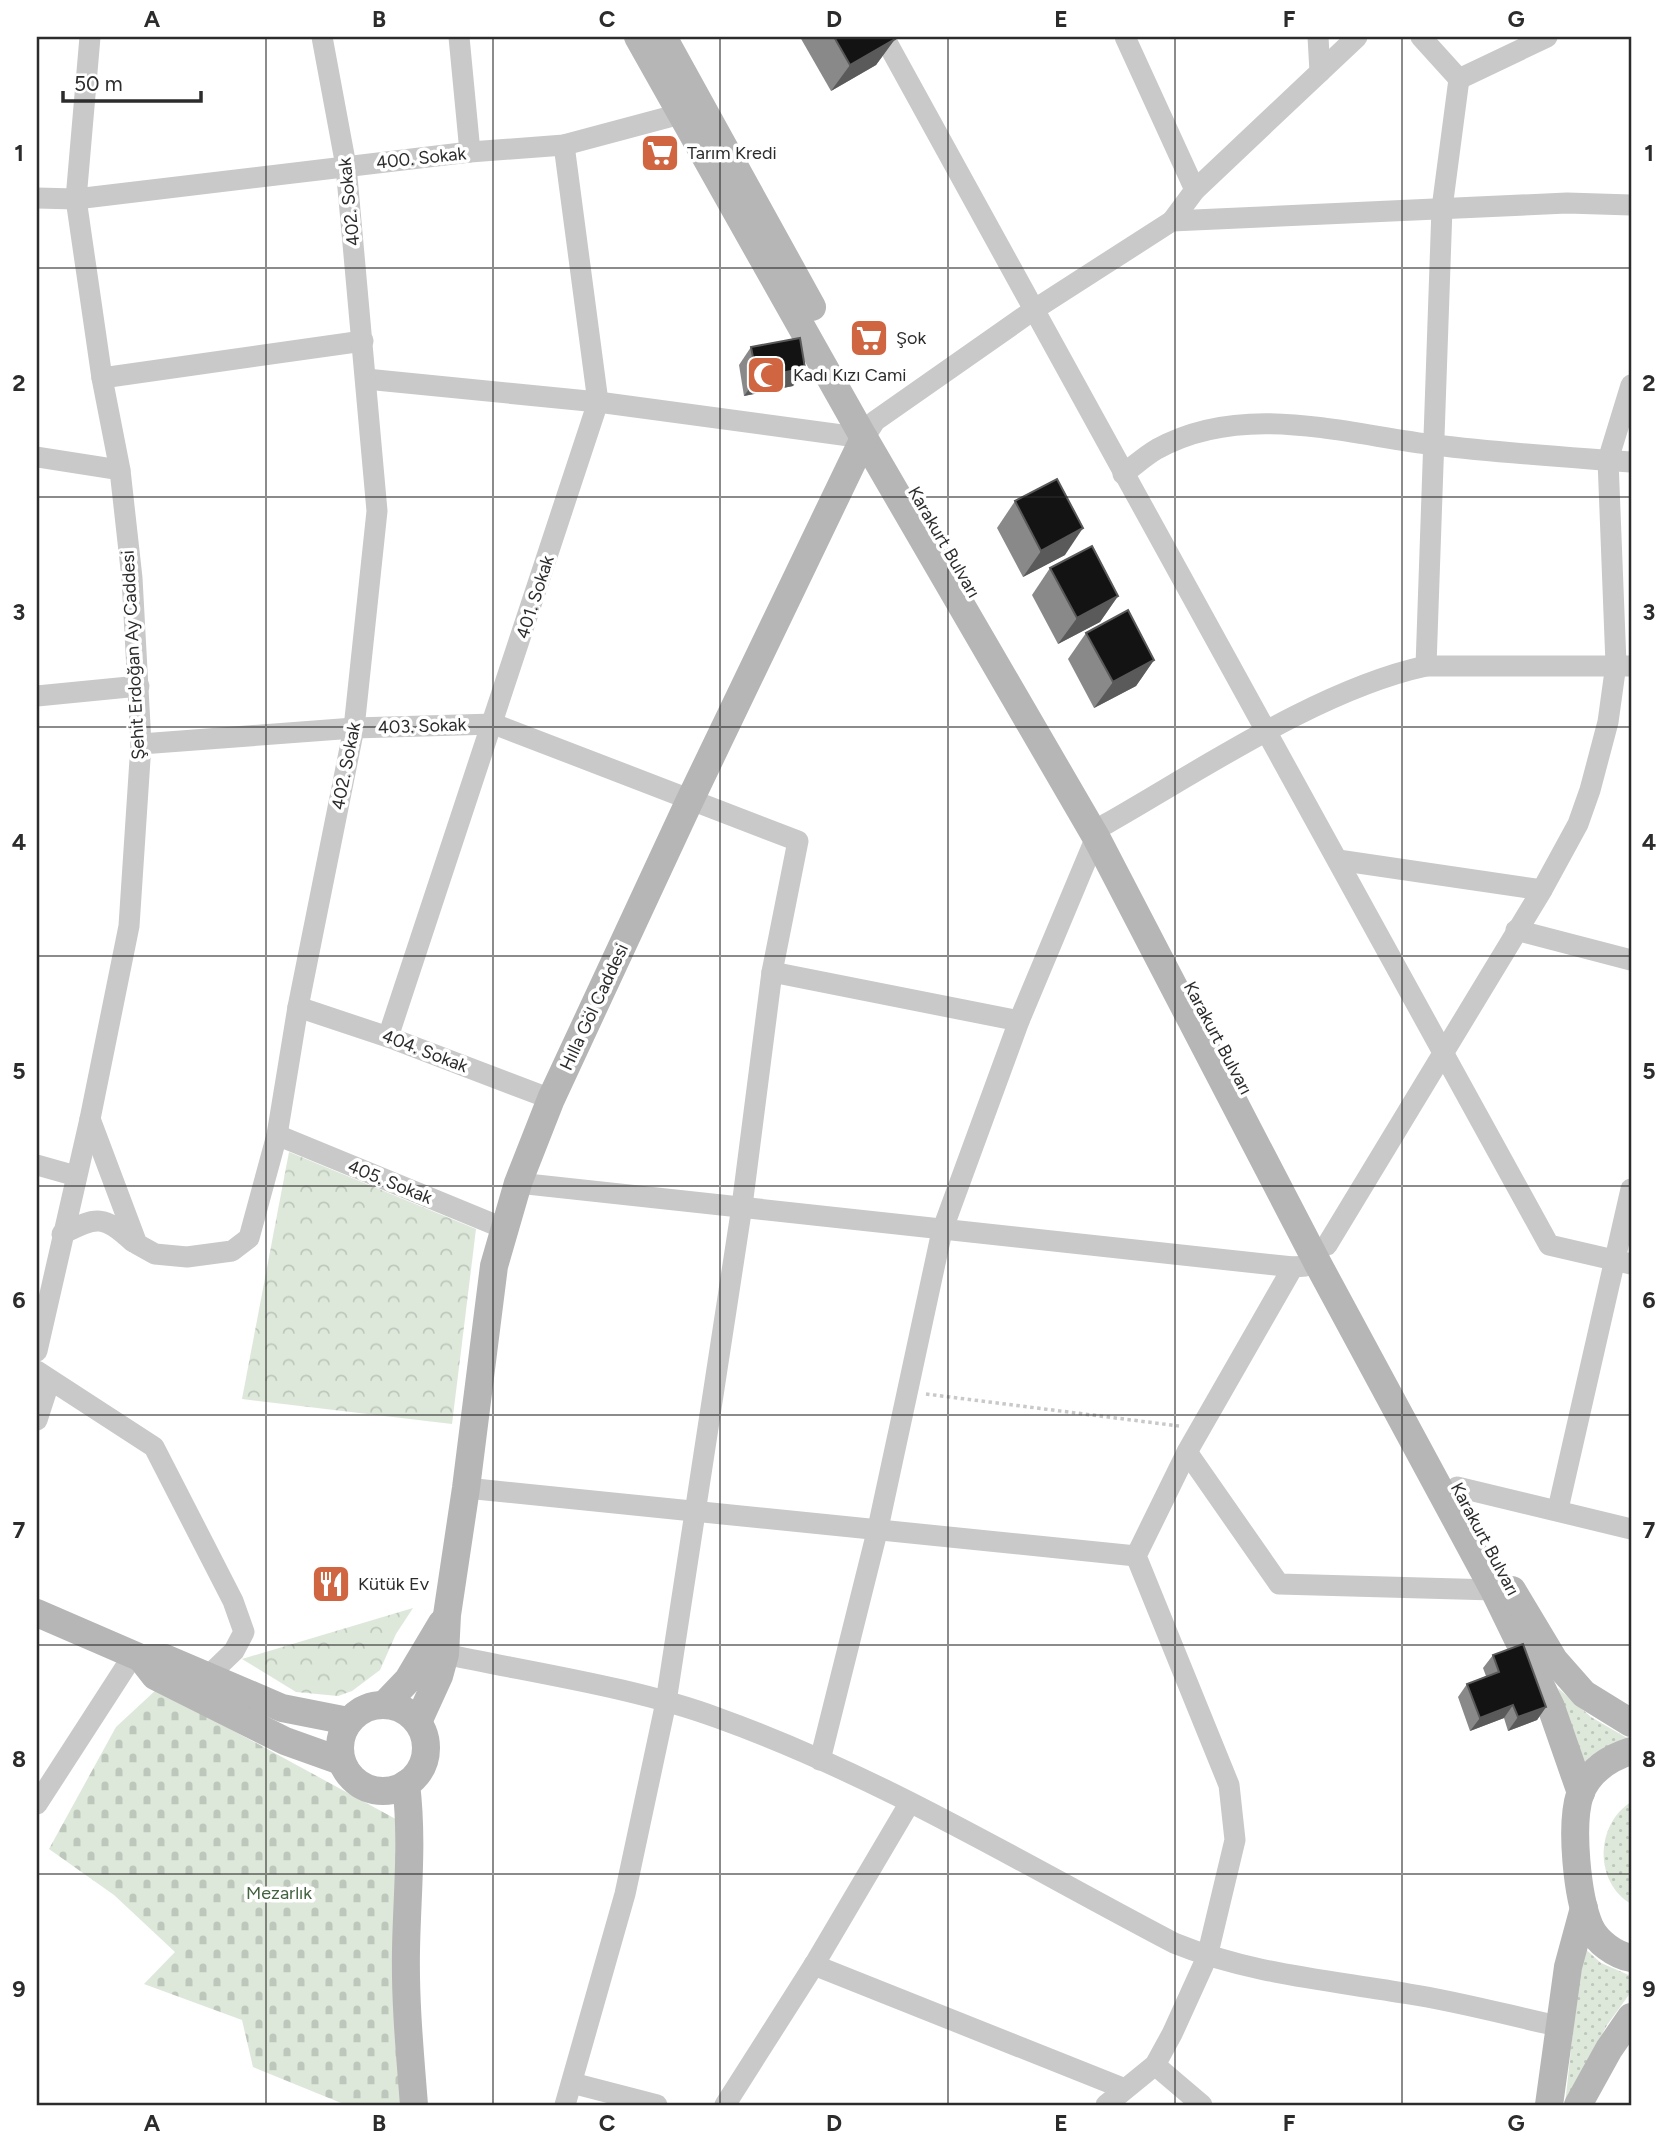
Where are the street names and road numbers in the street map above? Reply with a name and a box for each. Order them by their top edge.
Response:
street label: 400. Sokak [375,142,467,174]
street label: 402. Sokak [333,156,365,247]
street label: Karakurt Bulvarı [903,482,985,602]
street label: Şehit Erdoğan Ay Caddesi [117,550,149,760]
street label: 401. Sokak [511,552,559,641]
street label: 403. Sokak [377,713,467,739]
street label: 402. Sokak [327,720,365,812]
street label: Hılla Göl Caddesi [555,940,633,1074]
street label: Karakurt Bulvarı [1179,978,1257,1098]
street label: 404. Sokak [379,1025,471,1077]
street label: 405. Sokak [345,1155,436,1209]
street label: Karakurt Bulvarı [1446,1479,1524,1599]

